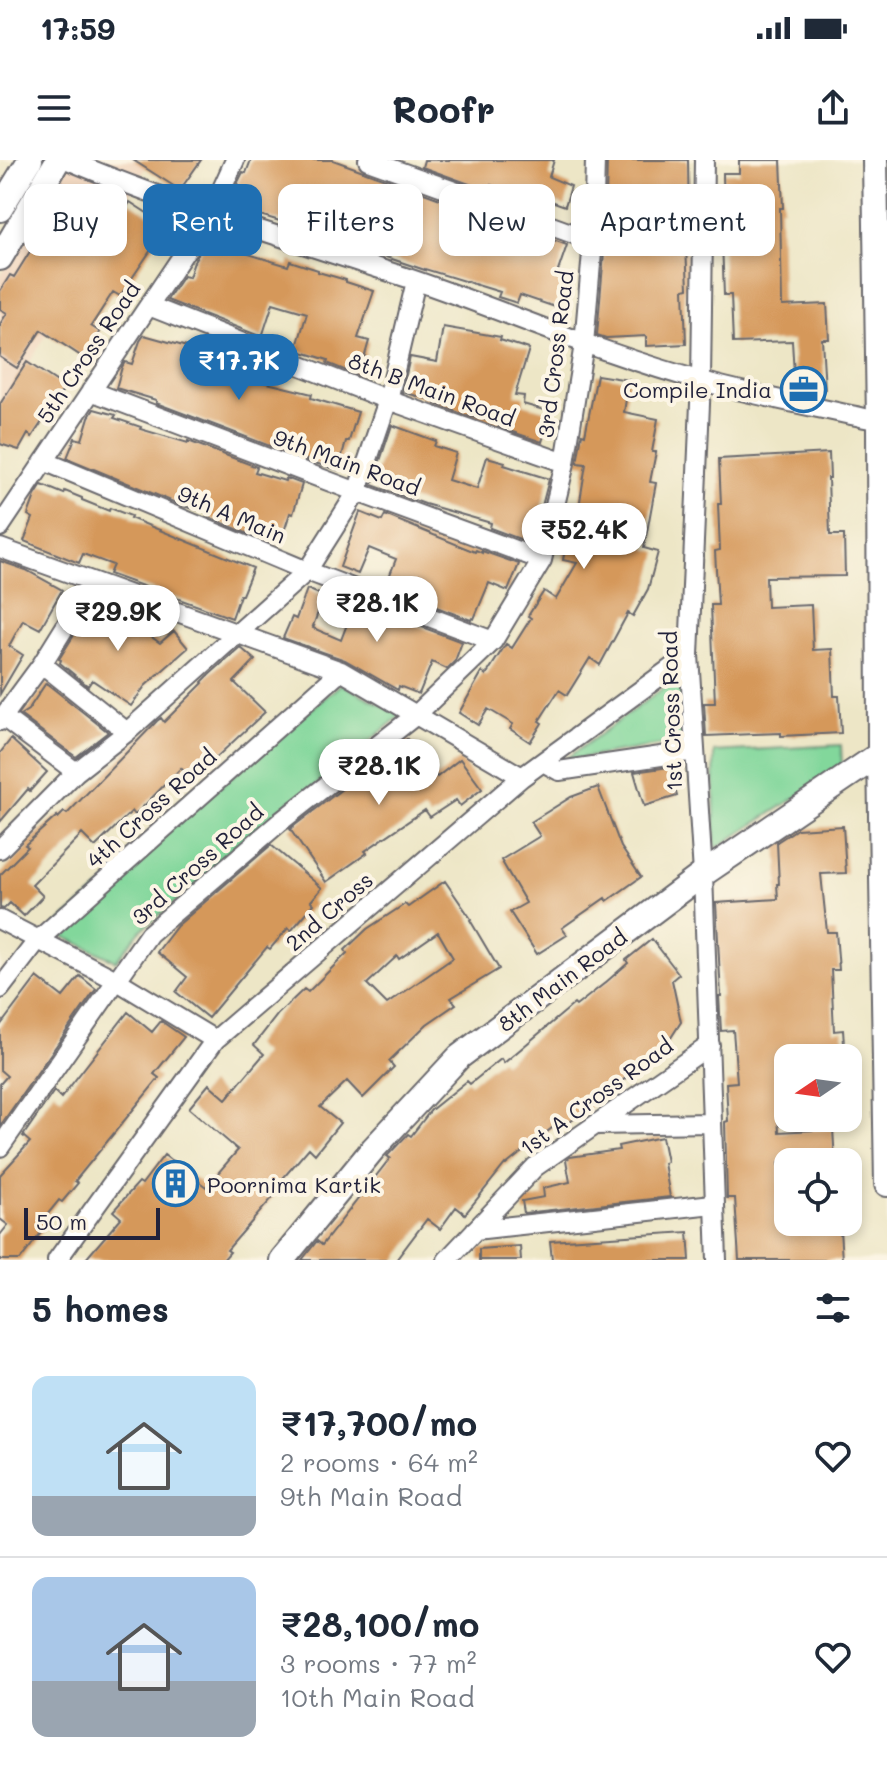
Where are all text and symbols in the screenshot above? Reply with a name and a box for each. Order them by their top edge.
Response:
text: 17:59 [40,8,115,48]
text: Roofr [392,85,495,132]
icon: menu [32,86,76,130]
icon: share [811,86,855,130]
chip: Buy [24,184,127,256]
chip: Rent [143,184,262,256]
chip: Filters [278,184,423,256]
chip: New [439,184,555,256]
chip: Apartment [571,184,775,256]
street label: 3rd Cross Road [530,269,580,439]
street label: 5th Cross Road [30,275,146,428]
pin: ₹17.7K [174,334,304,402]
text: ₹17.7K [198,343,280,377]
street label: 8th B Main Road [345,345,519,433]
office icon: Compile India [779,365,827,413]
place label: Compile India [623,375,772,404]
street label: 9th Main Road [270,422,424,502]
street label: 9th A Main [174,478,290,550]
pin: ₹52.4K [519,503,649,571]
text: ₹52.4K [540,512,628,546]
pin: ₹28.1K [312,576,442,644]
pin: ₹29.9K [53,585,183,653]
text: ₹28.1K [335,585,419,619]
text: ₹29.9K [74,594,162,628]
street label: 1st Cross Road [654,630,688,792]
pin: ₹28.1K [314,739,444,807]
street label: 4th Cross Road [80,742,222,874]
text: ₹28.1K [337,748,421,782]
street label: 3rd Cross Road [125,797,269,931]
street label: 2nd Cross [279,865,379,957]
street label: 8th Main Road [492,922,632,1038]
street label: 1st A Cross Road [514,1031,678,1161]
north arrow [774,1044,862,1132]
map controls [774,1044,862,1236]
button: locate [774,1148,862,1236]
building icon: Poornima Kartik [152,1160,200,1208]
place label: Poornima Kartik [207,1170,381,1199]
scale bar [24,1204,160,1240]
text: 50 m [36,1207,87,1236]
text: 5 homes [32,1286,169,1331]
icon: filters [811,1286,855,1330]
text: ₹17,700/mo [280,1400,477,1445]
icon: home [96,1408,192,1504]
icon: heart [811,1434,855,1478]
text: 2 rooms · 64 m² [280,1445,478,1479]
text: 9th Main Road [280,1479,462,1513]
text: ₹28,100/mo [280,1601,479,1646]
icon: home [96,1609,192,1705]
icon: heart [811,1635,855,1679]
text: 3 rooms · 77 m² [280,1646,477,1680]
text: 10th Main Road [280,1680,474,1714]

